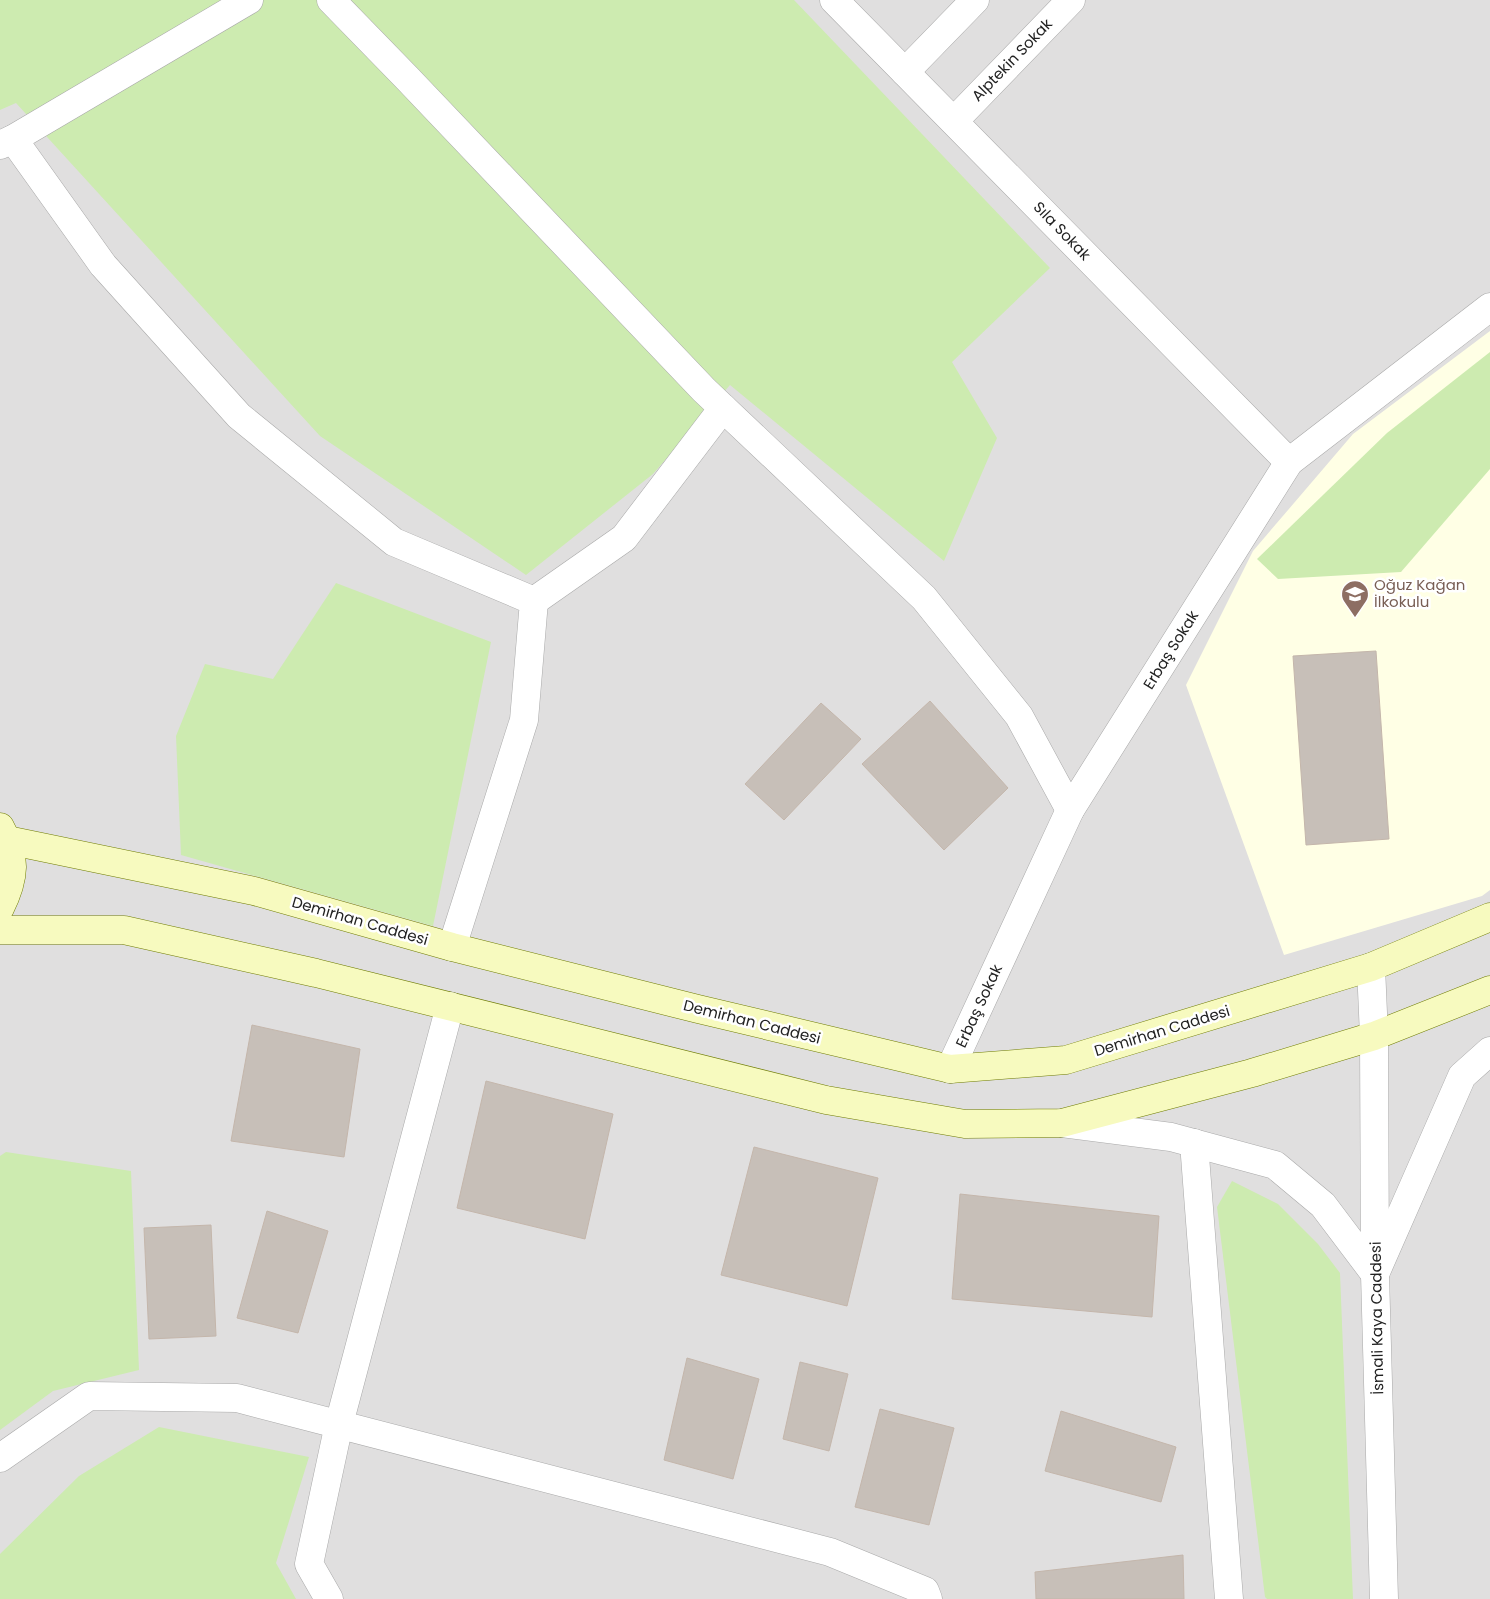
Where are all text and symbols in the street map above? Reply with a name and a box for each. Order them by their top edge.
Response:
street label: Alptekin Sokak [967,13,1057,106]
street label: Sıla Sokak [1029,197,1096,265]
place label: Oğuz Kağan İlkokulu [1374,574,1465,612]
school or university icon: Oğuz Kağan İlkokulu [1340,579,1370,618]
street label: Erbaş Sokak [1138,606,1203,693]
street label: Demirhan Caddesi [290,891,431,950]
street label: Erbaş Sokak [950,961,1007,1051]
street label: Demirhan Caddesi [681,994,823,1049]
street label: Demirhan Caddesi [1091,1000,1232,1061]
street label: İsmali Kaya Caddesi [1365,1241,1388,1395]

